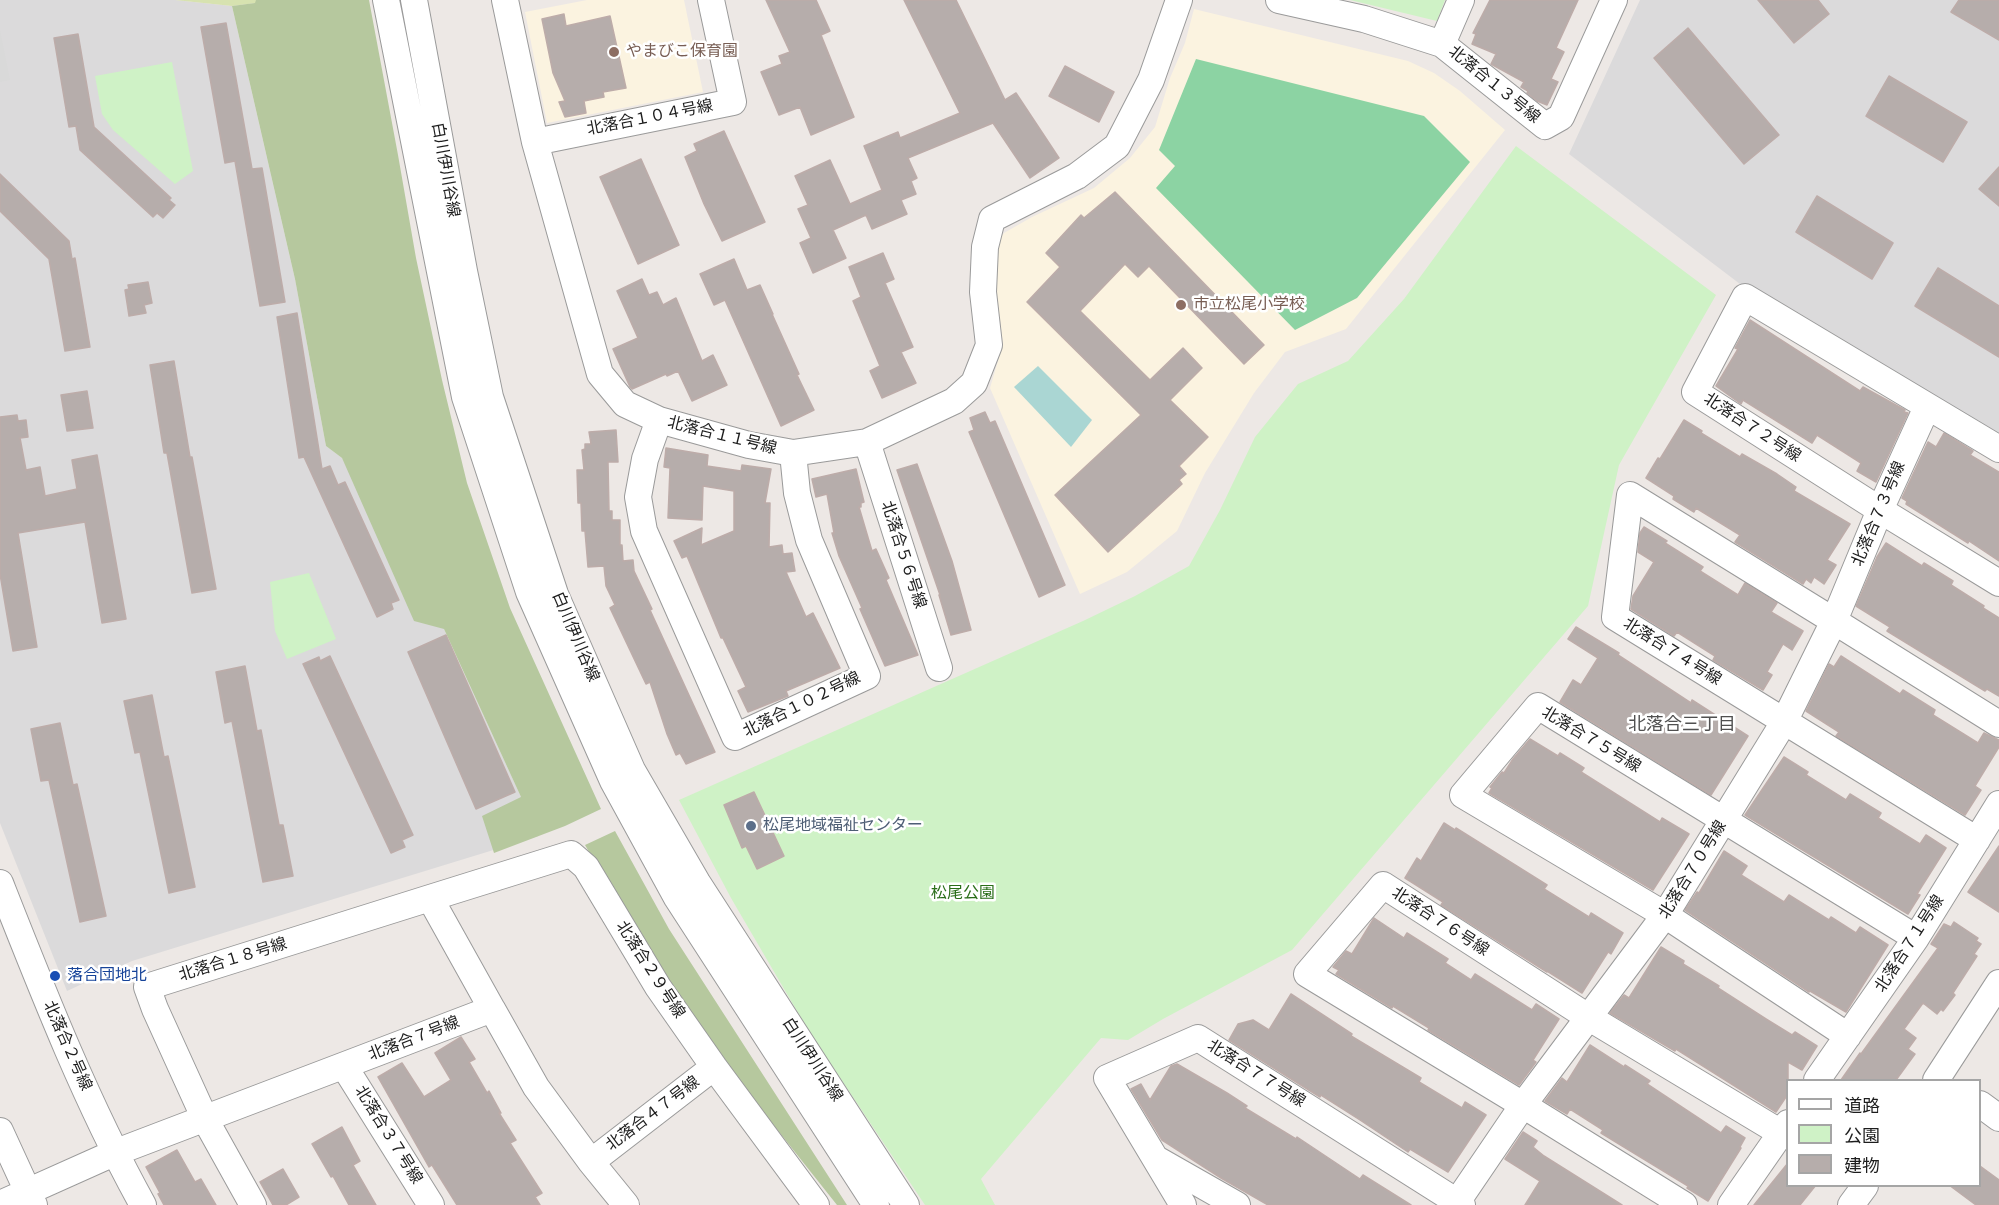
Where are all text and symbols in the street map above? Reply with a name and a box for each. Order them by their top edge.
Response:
place label: やまびこ保育園 [626,42,738,62]
street label: 北落合１３号線 [1444,42,1544,128]
marker: やまびこ保育園 [607,45,621,59]
street label: 北落合１０４号線 [585,96,715,140]
street label: 白川伊川谷線 [427,121,463,219]
place label: 市立松尾小学校 [1193,295,1305,315]
marker: 市立松尾小学校 [1174,298,1188,312]
street label: 北落合７２号線 [1700,389,1804,467]
street label: 北落合１１号線 [665,413,779,459]
street label: 北落合７３号線 [1848,459,1910,569]
street label: 北落合５６号線 [877,499,929,611]
street label: 白川伊川谷線 [547,589,603,685]
street label: 北落合７４号線 [1619,614,1725,690]
street label: 北落合１０２号線 [740,668,864,742]
street label: 北落合７５号線 [1538,703,1644,777]
district label: 北落合三丁目 [1628,714,1736,736]
place label: 松尾地域福祉センター [763,816,923,836]
street label: 北落合７０号線 [1655,817,1731,923]
marker: 松尾地域福祉センター [744,819,758,833]
street label: 北落合７６号線 [1388,883,1492,961]
park label: 松尾公園 [931,884,995,904]
street label: 北落合７１号線 [1871,892,1949,996]
street label: 北落合２９号線 [611,918,689,1022]
street label: 北落合１８号線 [177,934,289,986]
place label: 落合団地北 [67,966,147,986]
marker: 落合団地北 [48,969,62,983]
street label: 北落合２号線 [39,998,95,1094]
street label: 北落合７号線 [366,1013,462,1065]
street label: 白川伊川谷線 [778,1015,846,1105]
street label: 北落合７７号線 [1203,1036,1309,1112]
street label: 北落合４７号線 [602,1073,704,1155]
legend [1786,1079,1981,1187]
street label: 北落合３７号線 [350,1082,426,1188]
text: 道路 [1844,1094,1880,1118]
text: 公園 [1844,1124,1880,1148]
text: 建物 [1844,1154,1880,1178]

